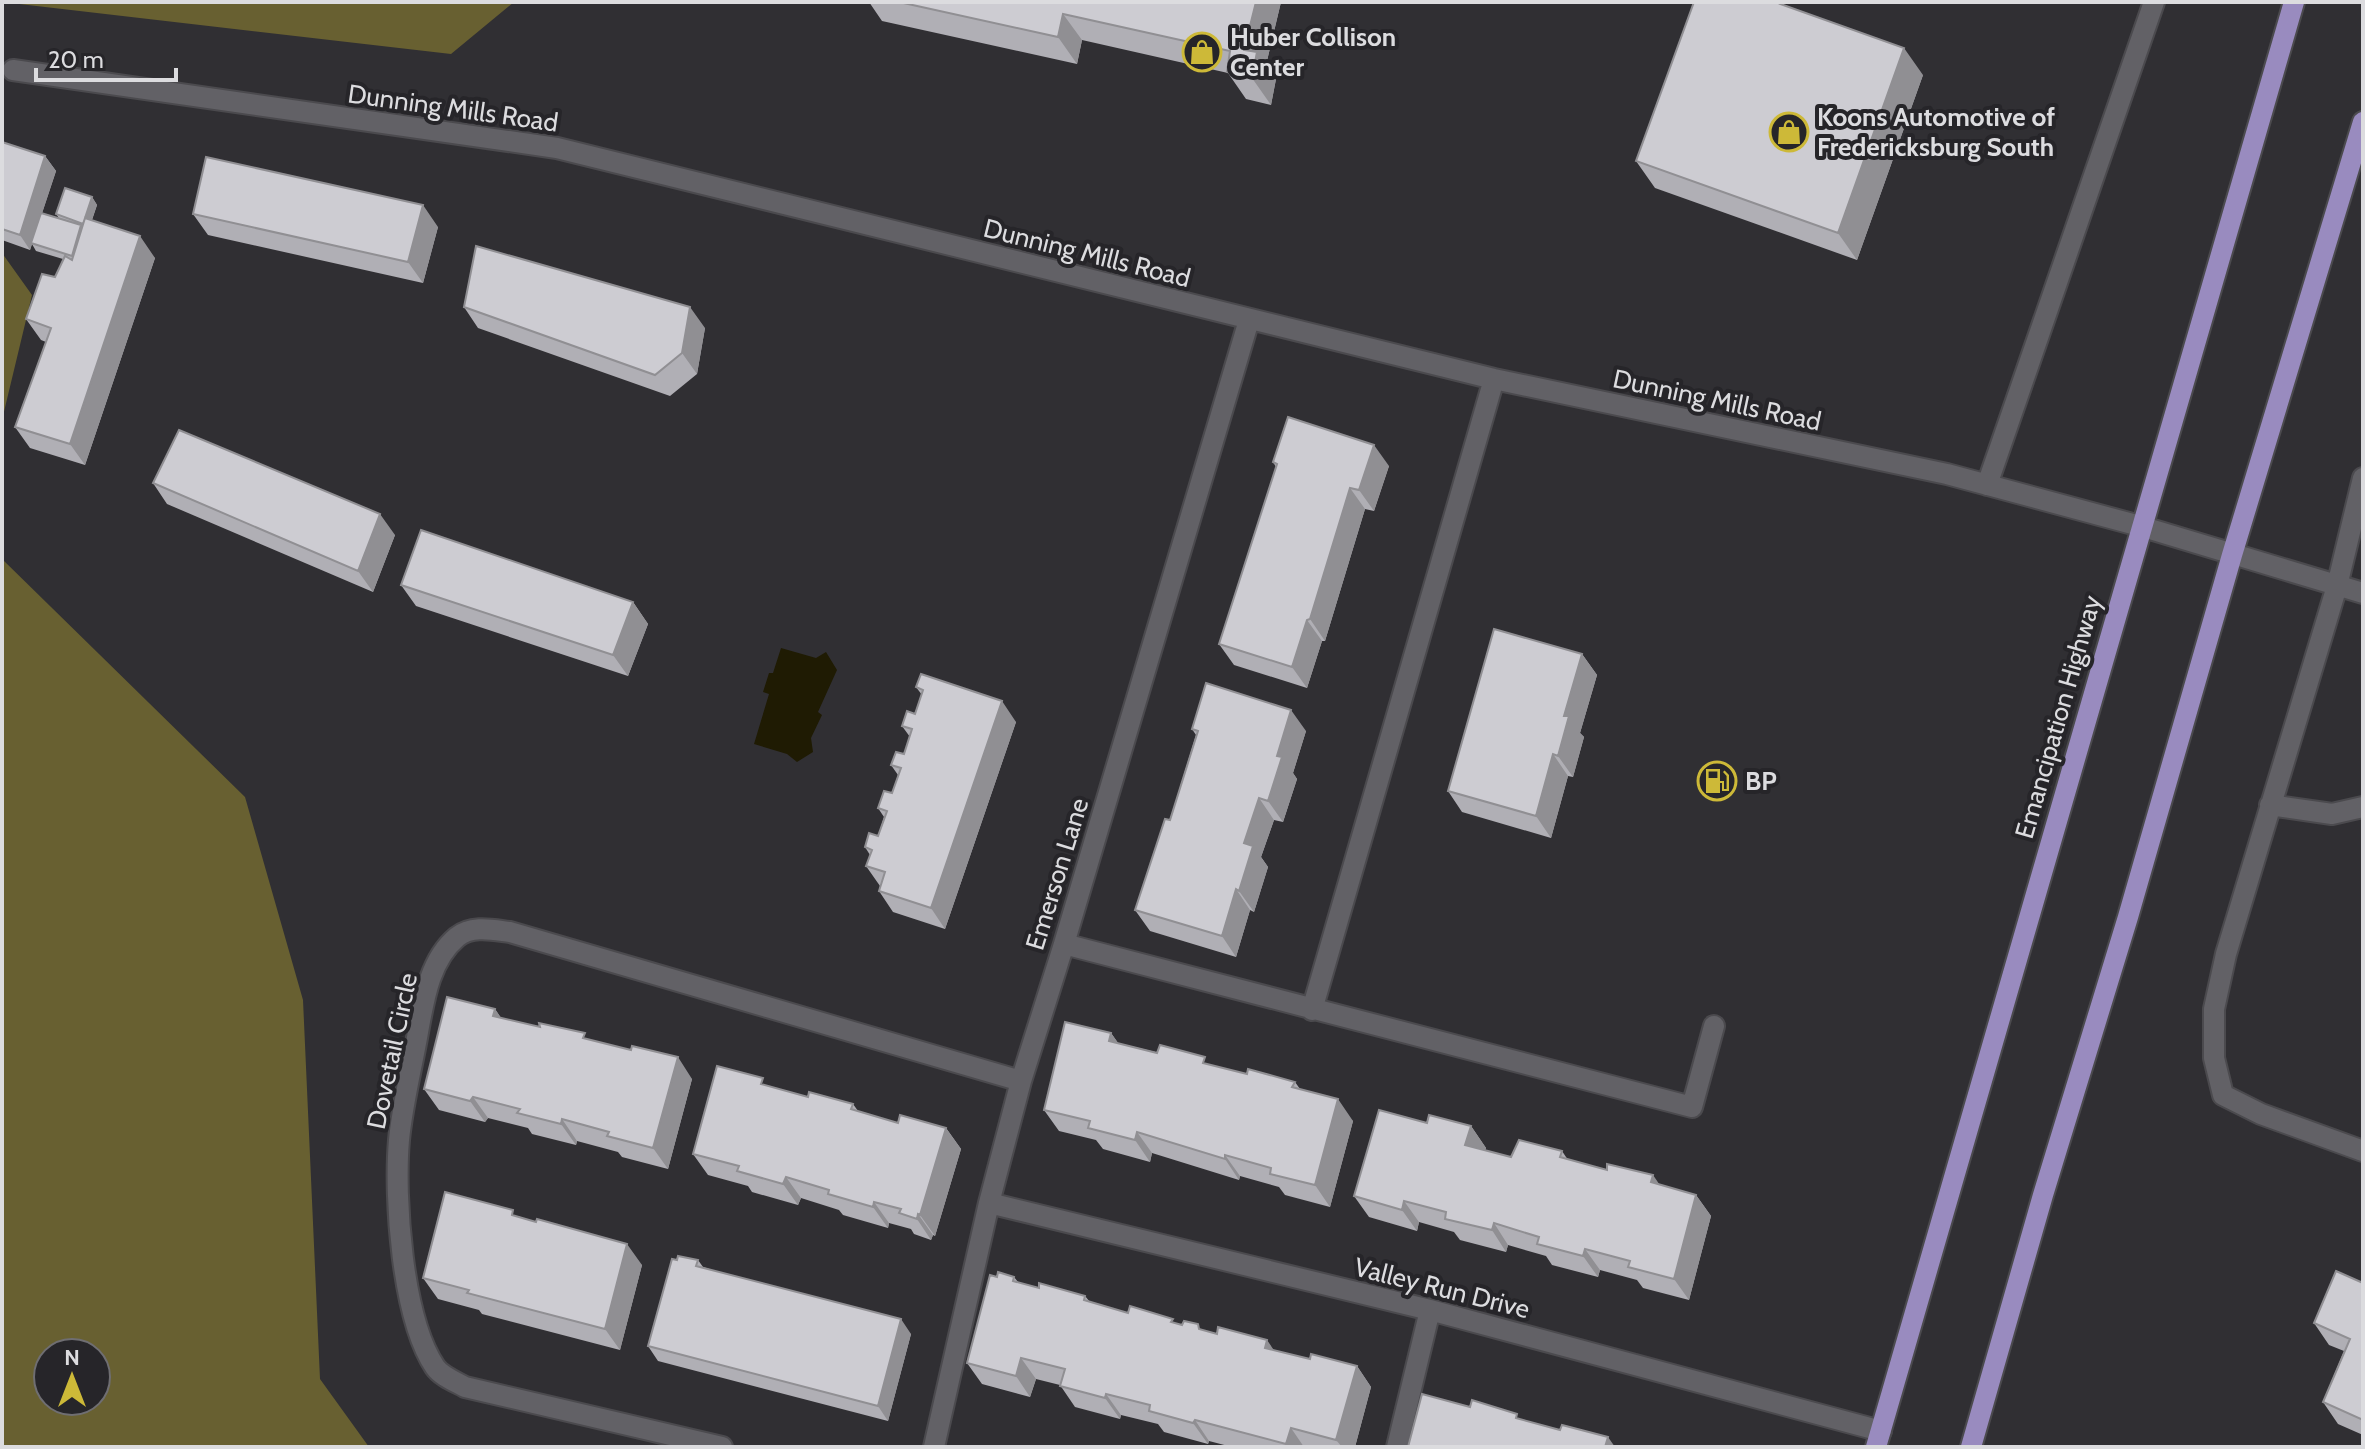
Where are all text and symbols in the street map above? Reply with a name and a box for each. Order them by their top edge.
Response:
place label: Huber Collison Center [1230,21,1396,83]
shop icon: Huber Collison Center [1181,31,1223,73]
scale bar [36,32,176,82]
text: 20 m [48,45,104,74]
street label: Dunning Mills Road [346,77,560,139]
place label: Koons Automotive of Fredericksburg South [1817,101,2055,163]
shop icon: Koons Automotive of Fredericksburg South [1768,111,1810,153]
street label: Dunning Mills Road [980,212,1194,294]
street label: Dunning Mills Road [1610,362,1824,438]
street label: Emancipation Highway [2008,592,2108,842]
fuel station icon: BP [1696,760,1738,802]
place label: BP [1745,765,1777,797]
street label: Emerson Lane [1019,794,1095,954]
street label: Dovetail Circle [360,970,424,1132]
street label: Valley Run Drive [1351,1251,1533,1325]
north arrow [32,1337,112,1417]
text: N [64,1344,80,1371]

